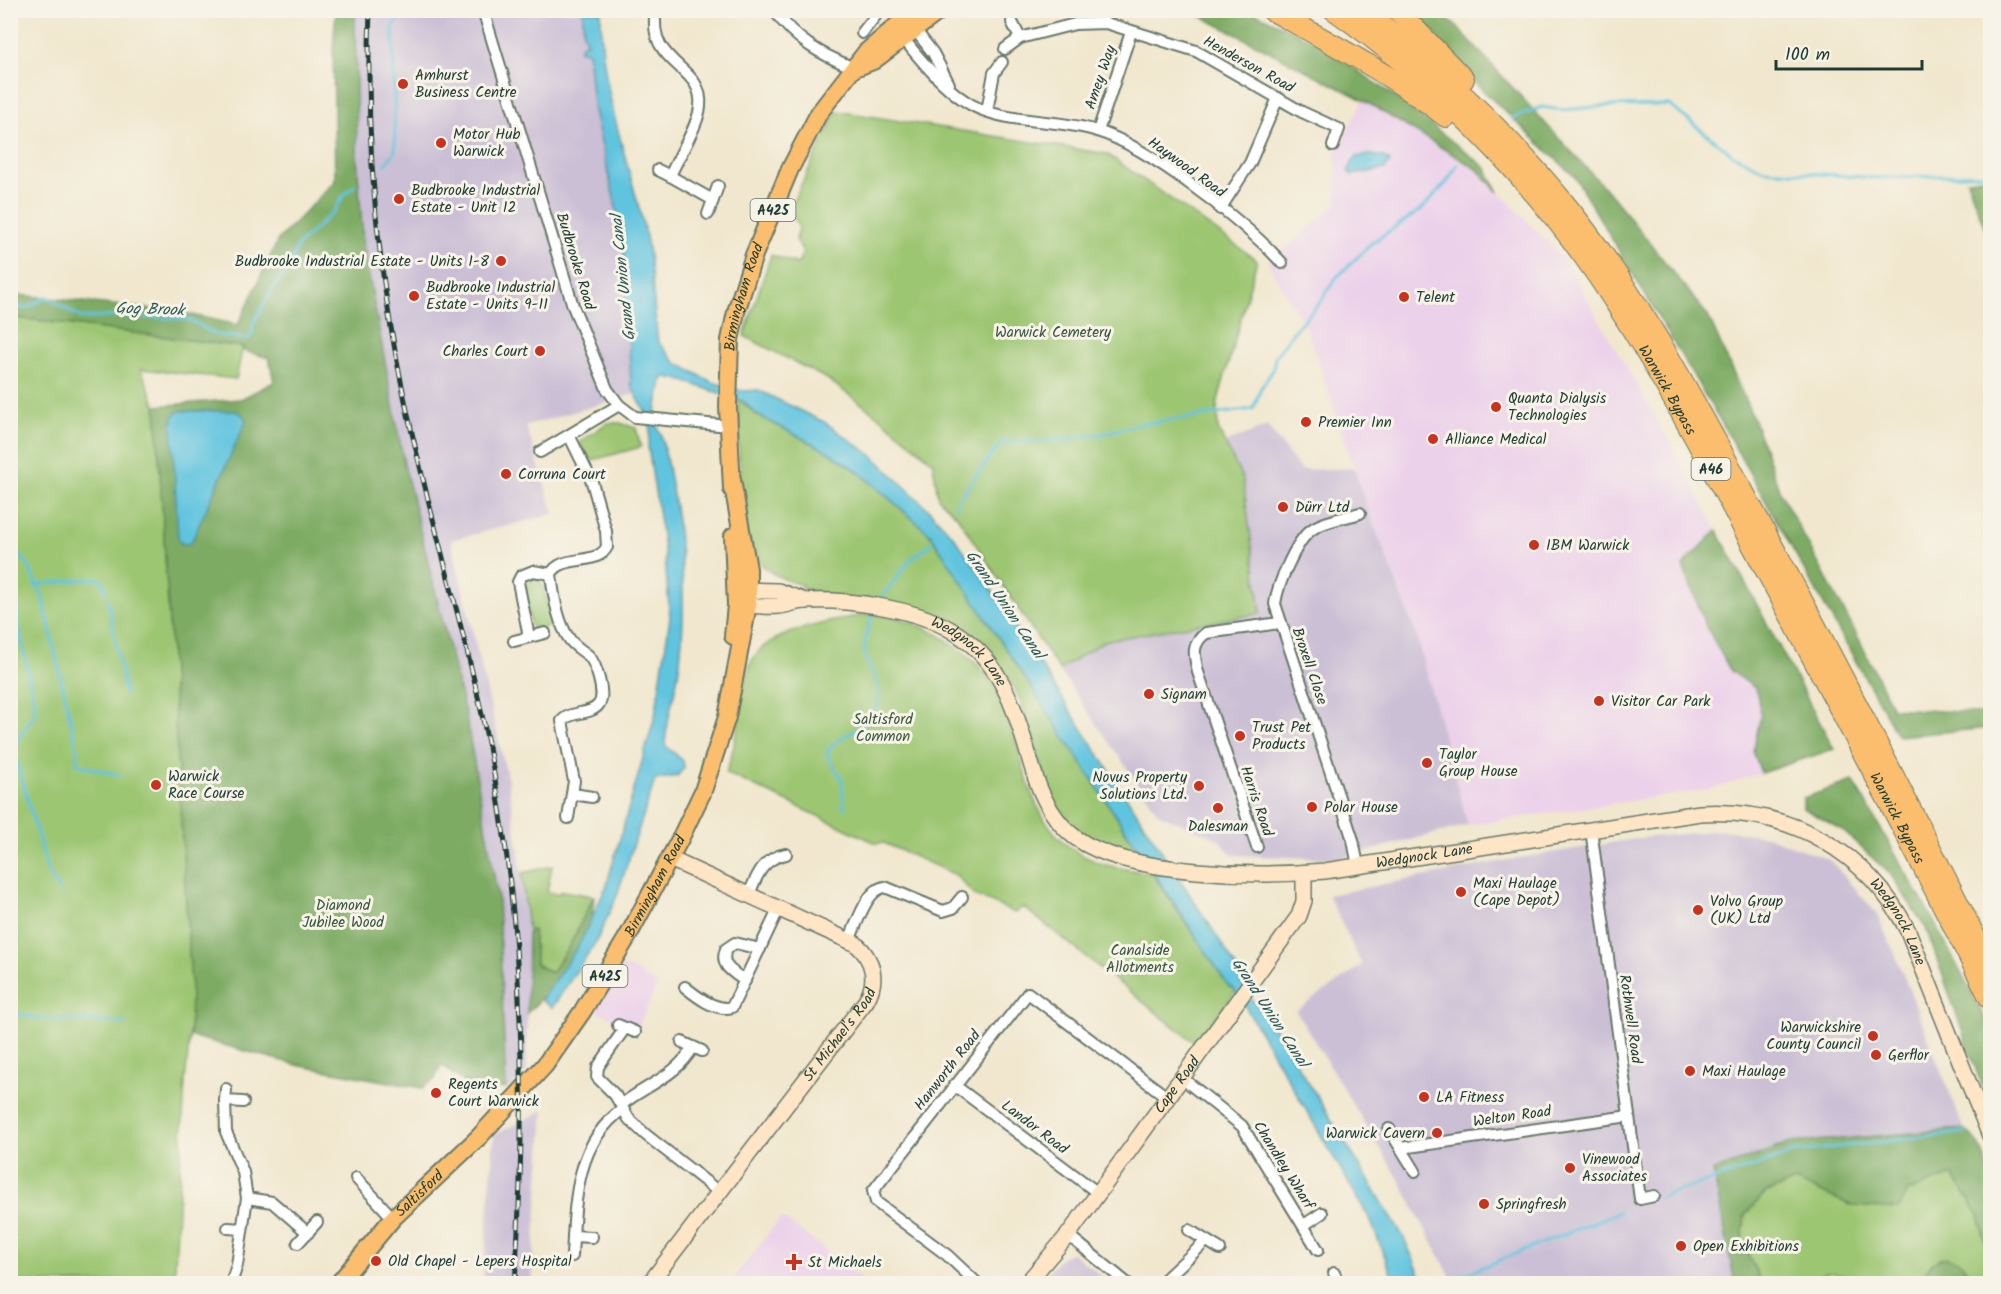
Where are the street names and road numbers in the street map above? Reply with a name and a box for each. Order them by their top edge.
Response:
street label: Henderson Road [1198,30,1299,100]
street label: Amey Way [1079,41,1123,113]
street label: Haywood Road [1142,131,1231,205]
road number: A425 [750,199,796,221]
street label: Budbrooke Road [549,210,601,313]
street label: Birmingham Road [719,239,771,351]
street label: Warwick Bypass [1631,341,1702,441]
road number: A46 [1692,458,1730,480]
street label: Wedgnock Lane [927,611,1013,692]
street label: Broxell Close [1285,624,1334,708]
street label: Harris Road [1233,763,1279,840]
street label: Warwick Bypass [1862,768,1931,869]
street label: Birmingham Road [619,831,693,941]
street label: Wedgnock Lane [1374,837,1475,876]
street label: Wedgnock Lane [1863,873,1932,969]
road number: A425 [582,965,628,987]
street label: Rothwell Road [1612,973,1648,1066]
street label: St Michael's Road [797,984,884,1087]
street label: Hanworth Road [909,1025,987,1116]
street label: Cape Road [1148,1051,1207,1119]
street label: Landor Road [996,1095,1073,1161]
street label: Welton Road [1471,1100,1553,1134]
street label: Chandley Wharf [1246,1117,1321,1216]
street label: Saltisford [390,1165,450,1223]

